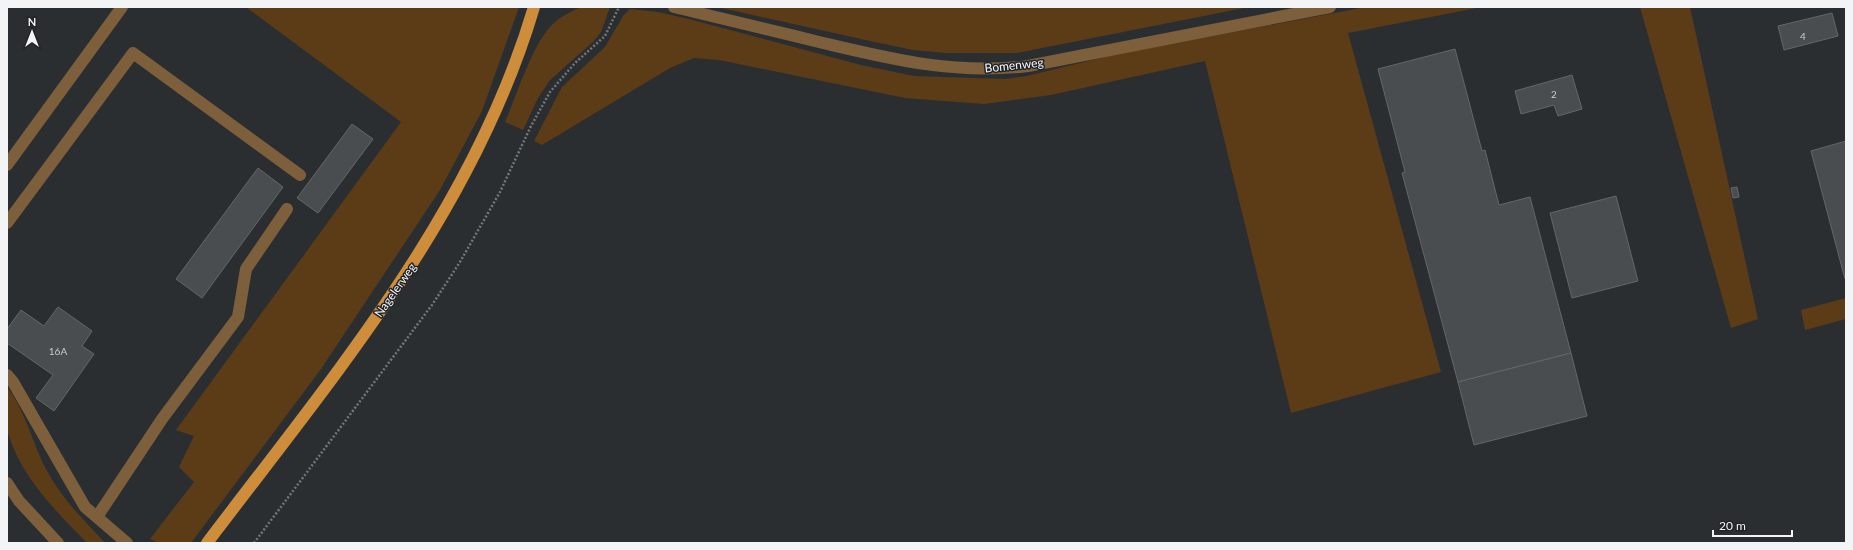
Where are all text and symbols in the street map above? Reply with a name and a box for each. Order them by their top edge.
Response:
north arrow [12,12,52,52]
text: N [28,15,36,28]
house number: 4 [1800,30,1806,42]
street label: Bomenweg [984,54,1044,76]
house number: 2 [1551,88,1557,100]
street label: Nagelerweg [371,260,419,320]
house number: 16A [49,345,67,357]
scale bar [1713,512,1792,538]
text: 20 m [1719,518,1746,533]

